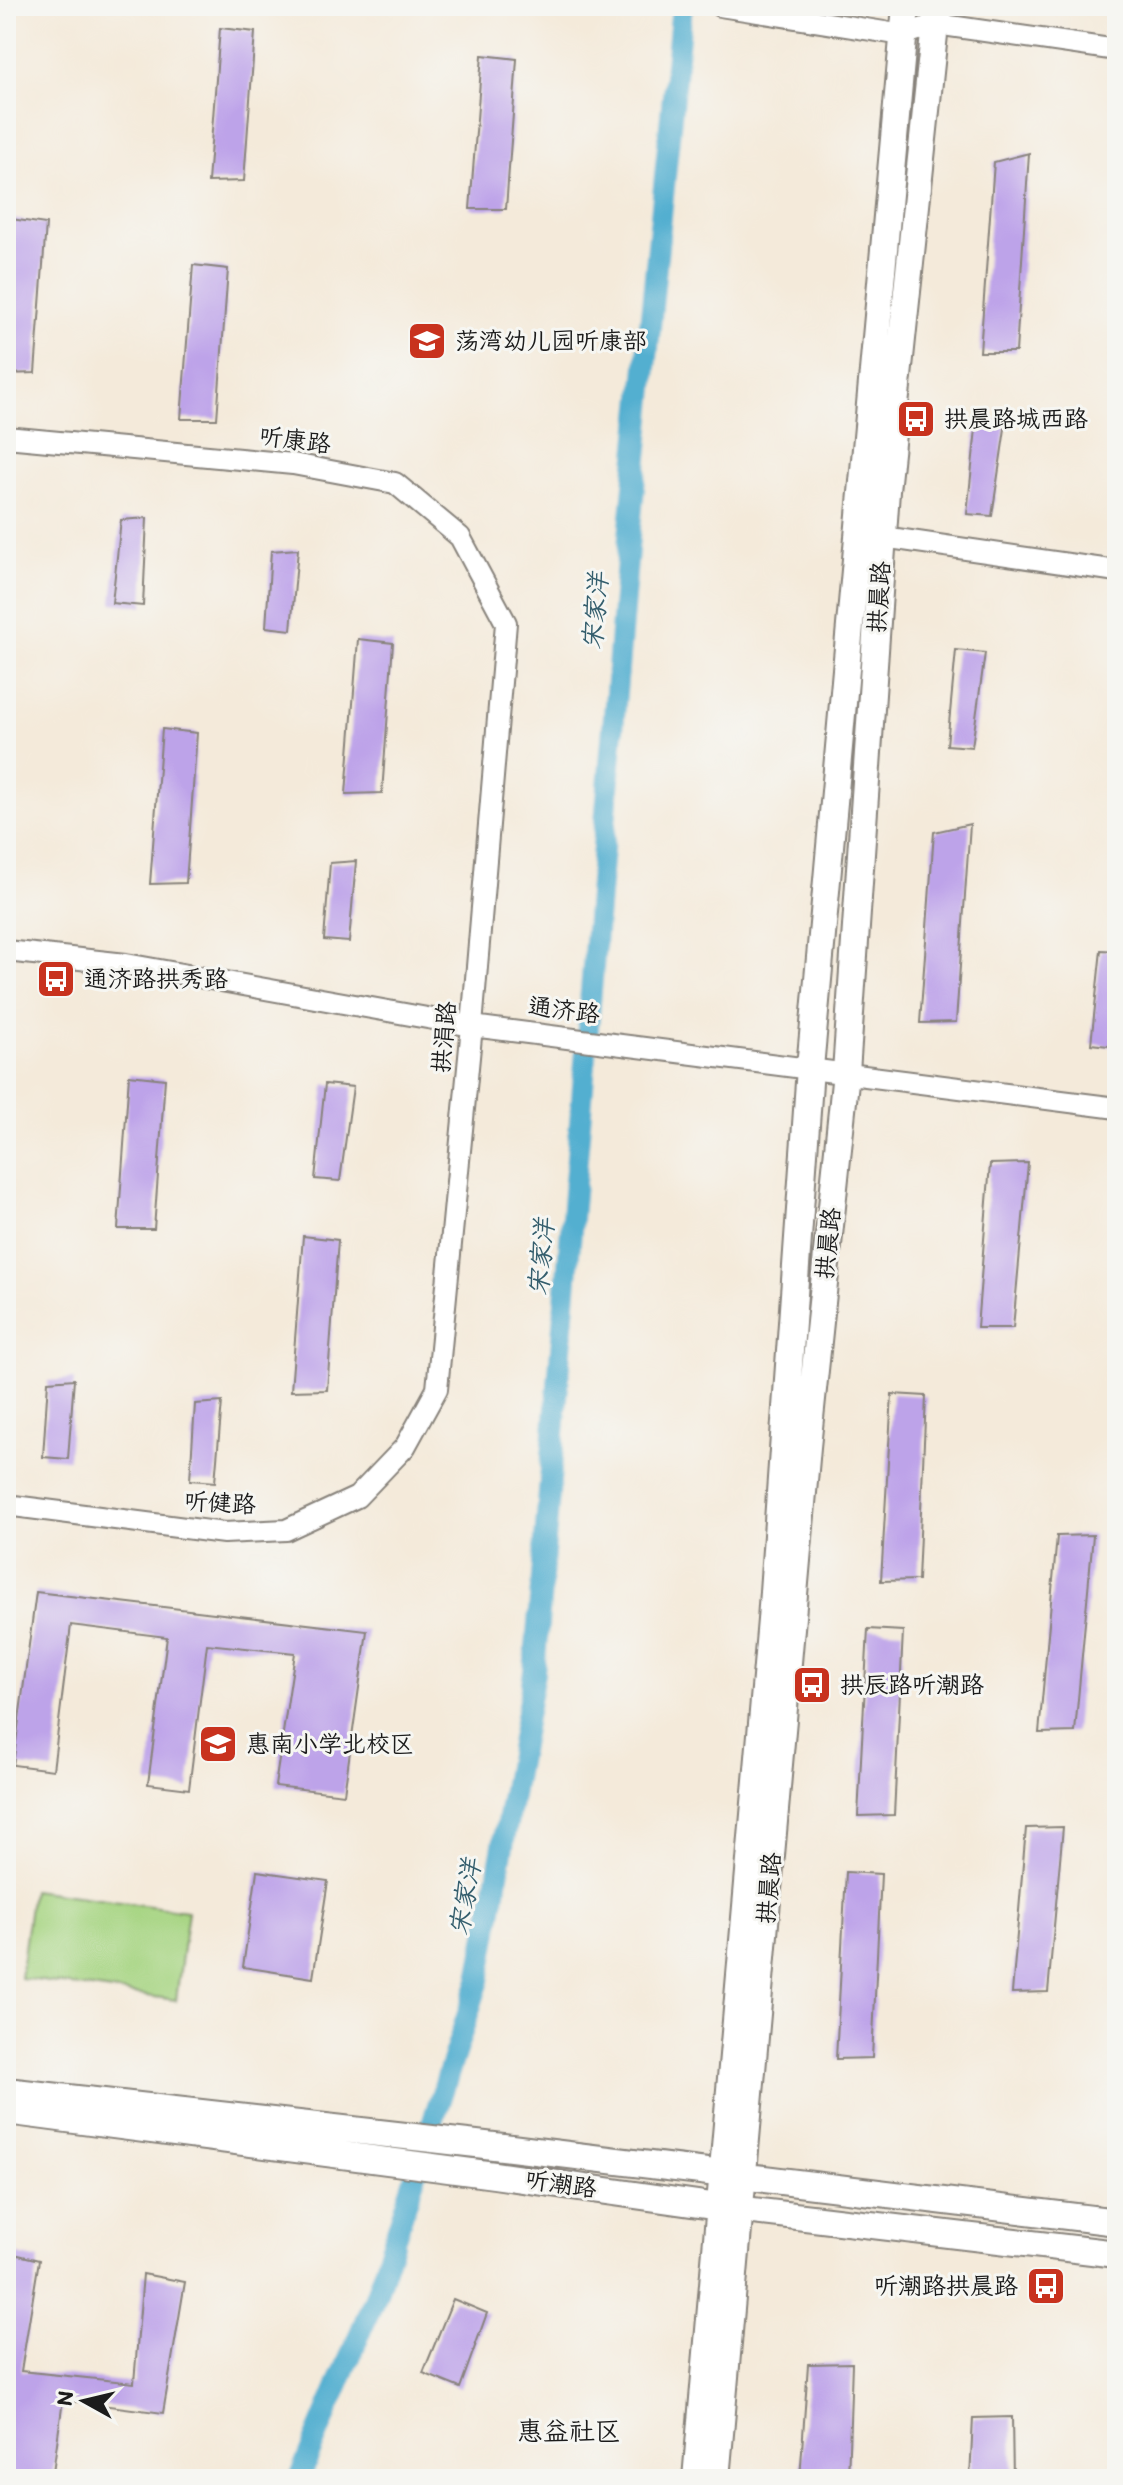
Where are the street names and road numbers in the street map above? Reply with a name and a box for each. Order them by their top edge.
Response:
street label: 听康路 [258,421,333,458]
street label: 拱晨路 [862,560,895,634]
street label: 通济路 [527,991,602,1028]
street label: 拱涓路 [426,1000,461,1074]
street label: 拱晨路 [809,1206,846,1280]
street label: 听健路 [183,1486,257,1519]
street label: 拱晨路 [751,1851,786,1925]
street label: 听潮路 [523,2164,599,2203]

